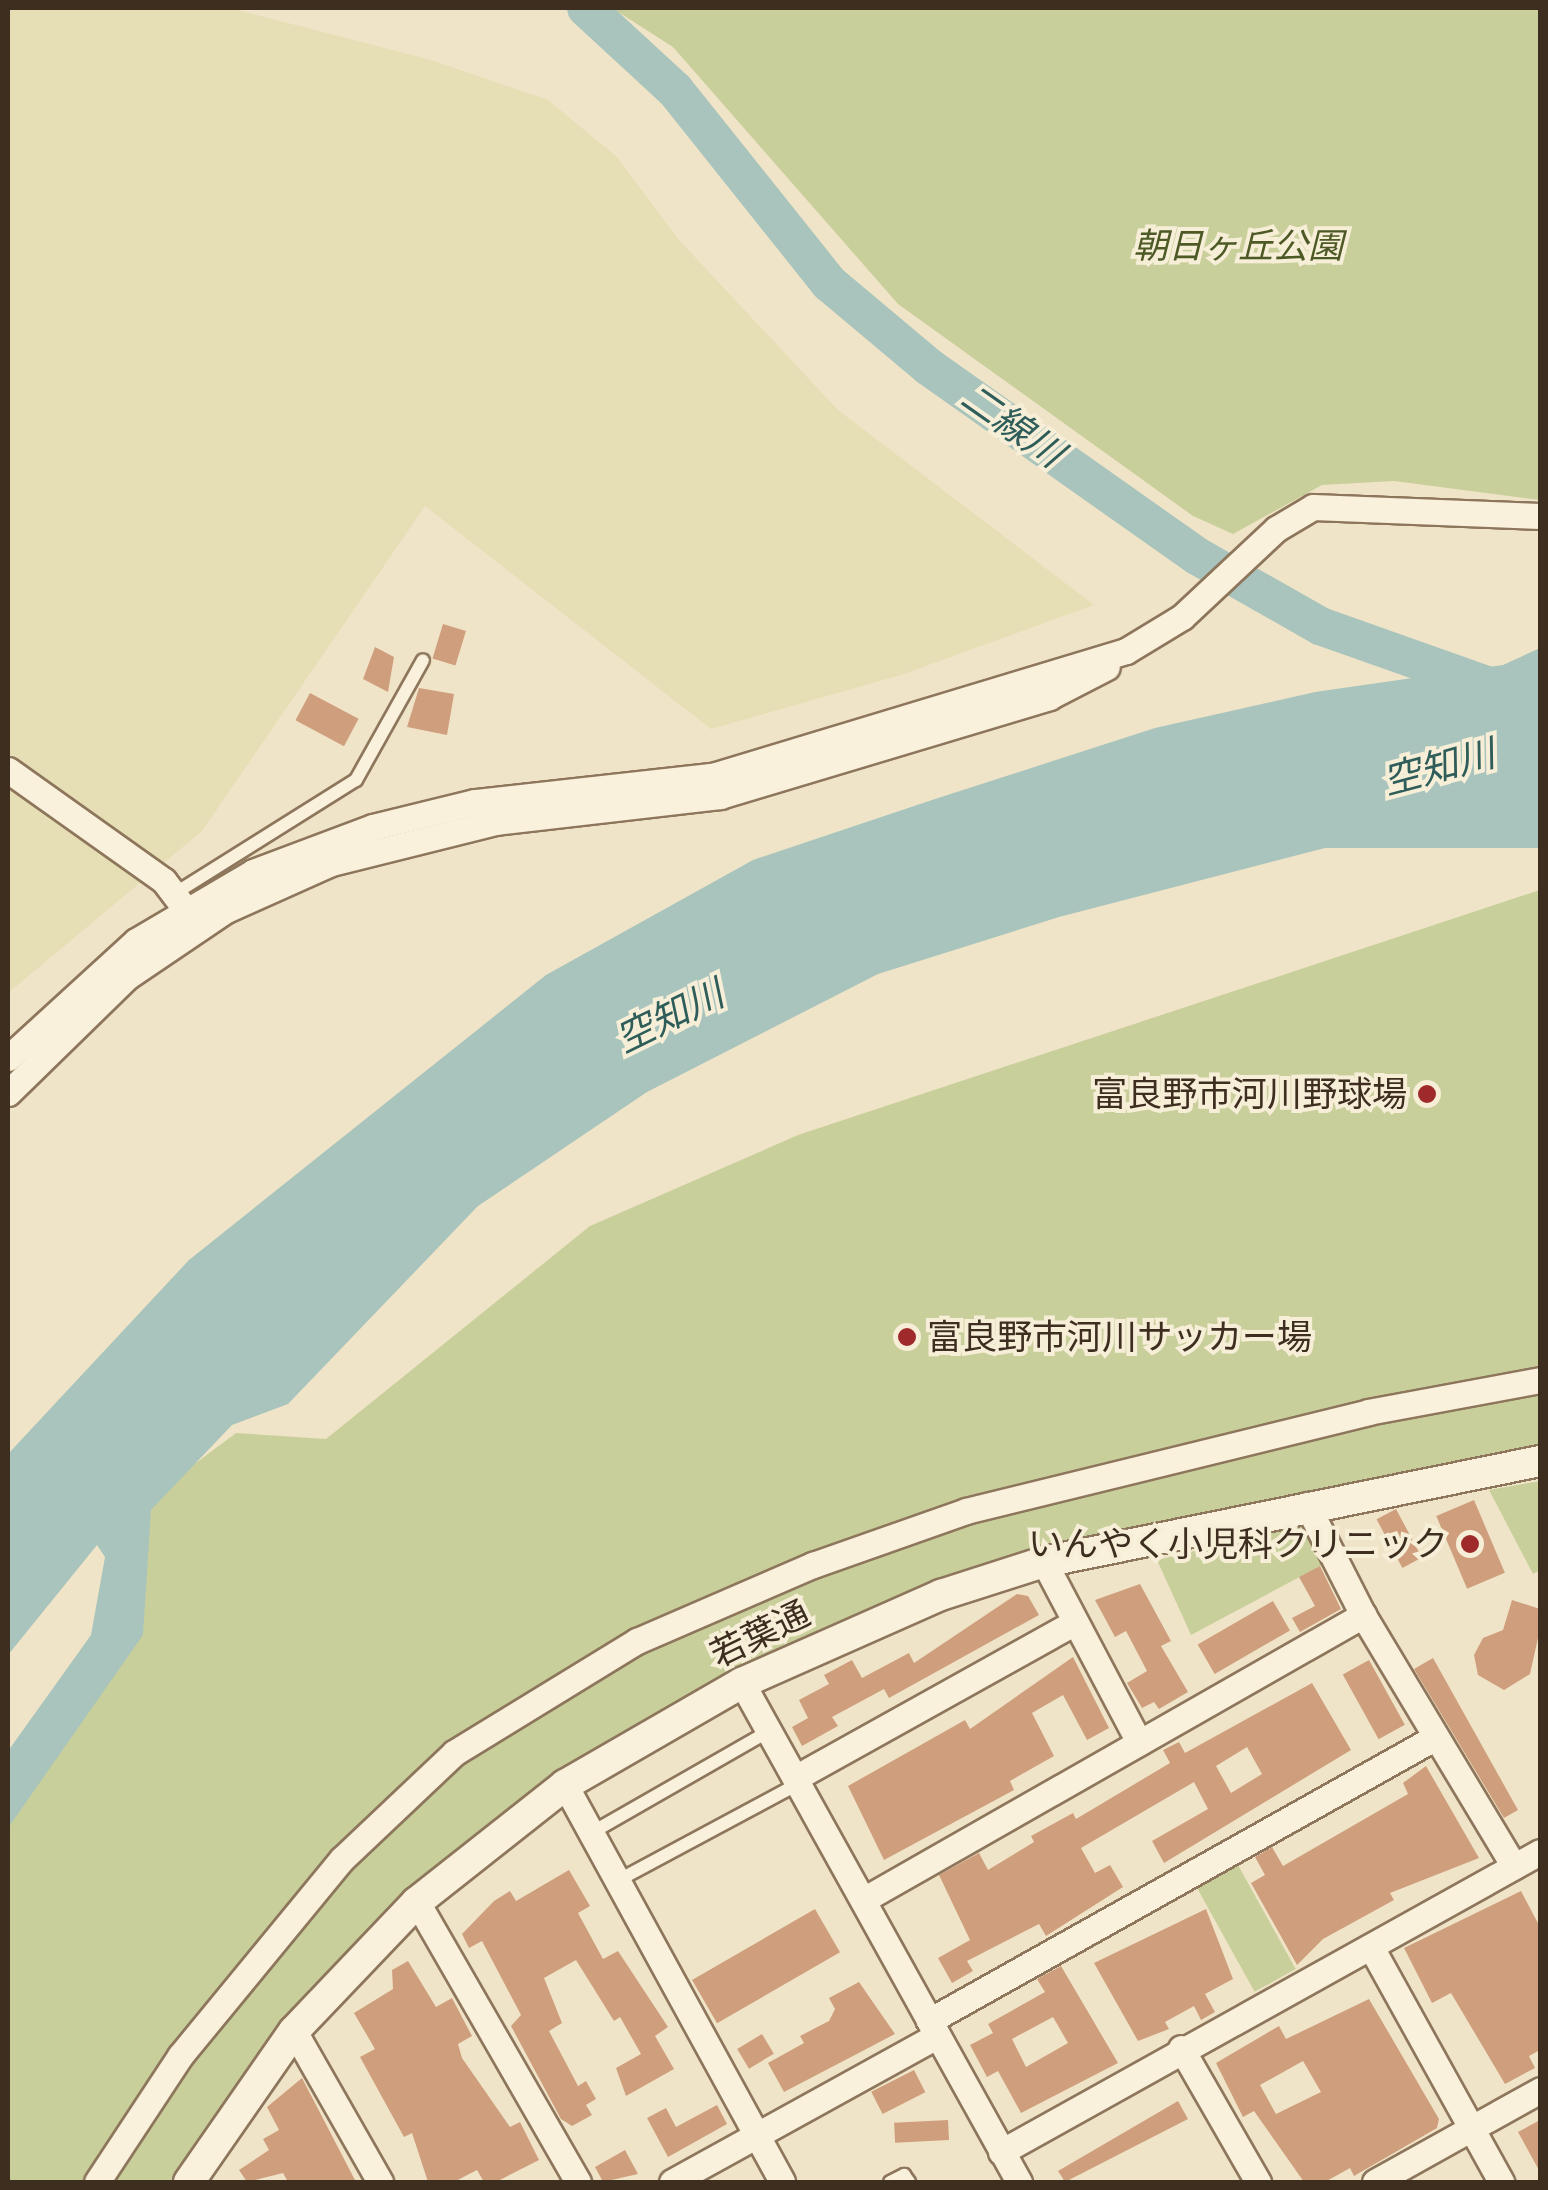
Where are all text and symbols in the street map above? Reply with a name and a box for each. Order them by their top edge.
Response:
park label: 朝日ヶ丘公園 [1133,225,1343,267]
water label: 二線川 [952,375,1072,477]
water label: 空知川 [1378,731,1500,805]
water label: 空知川 [609,972,731,1062]
place label: 富良野市河川野球場 [1092,1073,1407,1115]
marker: 富良野市河川野球場 [1416,1083,1438,1105]
place label: 富良野市河川サッカー場 [927,1316,1312,1358]
marker: 富良野市河川サッカー場 [896,1326,918,1348]
place label: いんやく小児科クリニック [1028,1523,1448,1565]
marker: いんやく小児科クリニック [1457,1531,1483,1557]
street label: 若葉通 [704,1592,816,1676]

